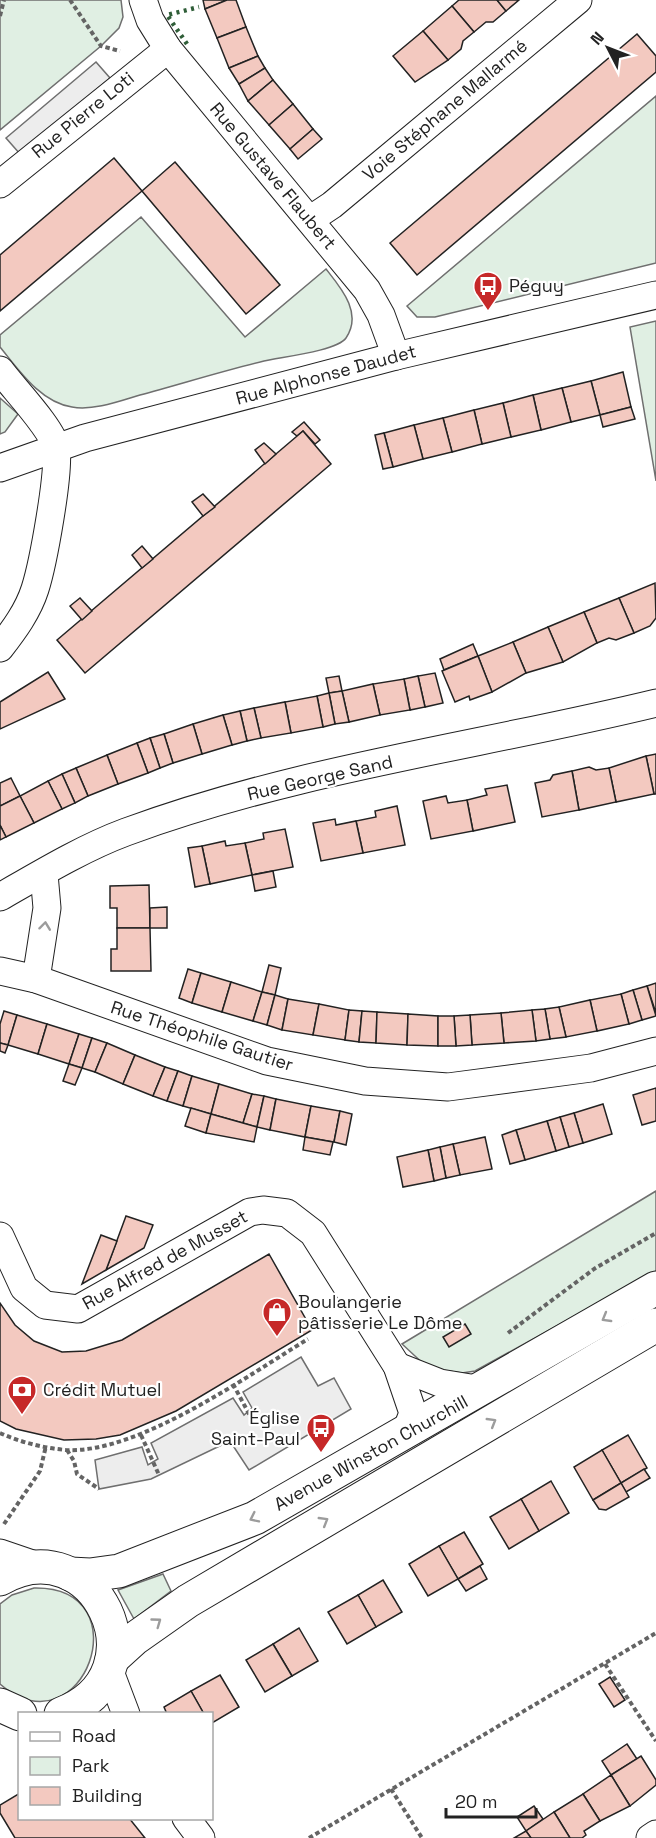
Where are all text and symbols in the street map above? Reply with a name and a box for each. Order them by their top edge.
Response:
north arrow [578,18,638,78]
text: N [586,27,609,49]
street label: Voie Stéphane Mallarmé [358,34,532,185]
street label: Rue Pierre Loti [27,66,139,163]
street label: Rue Gustave Flaubert [205,97,342,254]
bus stop icon: Péguy [472,270,504,312]
place label: Péguy [509,274,564,297]
street label: Rue Alphonse Daudet [233,339,419,410]
street label: Rue George Sand [245,750,395,805]
one-way arrow [38,922,51,931]
street label: Rue Théophile Gautier [108,995,296,1076]
street label: Rue Alfred de Musset [78,1205,251,1315]
place label: Boulangerie pâtisserie Le Dôme [298,1290,462,1334]
shop icon: Boulangerie pâtisserie Le Dôme [261,1296,293,1338]
one-way arrow [601,1311,612,1322]
bank icon: Crédit Mutuel [6,1374,38,1416]
place label: Crédit Mutuel [43,1378,162,1401]
street label: Avenue Winston Churchill [270,1390,472,1516]
place label: Église Saint-Paul [211,1406,300,1450]
bus stop icon: Église Saint-Paul [305,1412,337,1454]
one-way arrow [486,1418,496,1429]
one-way arrow [249,1511,260,1523]
one-way arrow [318,1517,328,1529]
one-way arrow [150,1618,161,1629]
legend [18,1712,213,1820]
text: Road [72,1724,116,1747]
text: Park [72,1754,110,1777]
scale bar [446,1781,536,1819]
text: Building [72,1784,142,1807]
text: 20 m [455,1790,498,1813]

